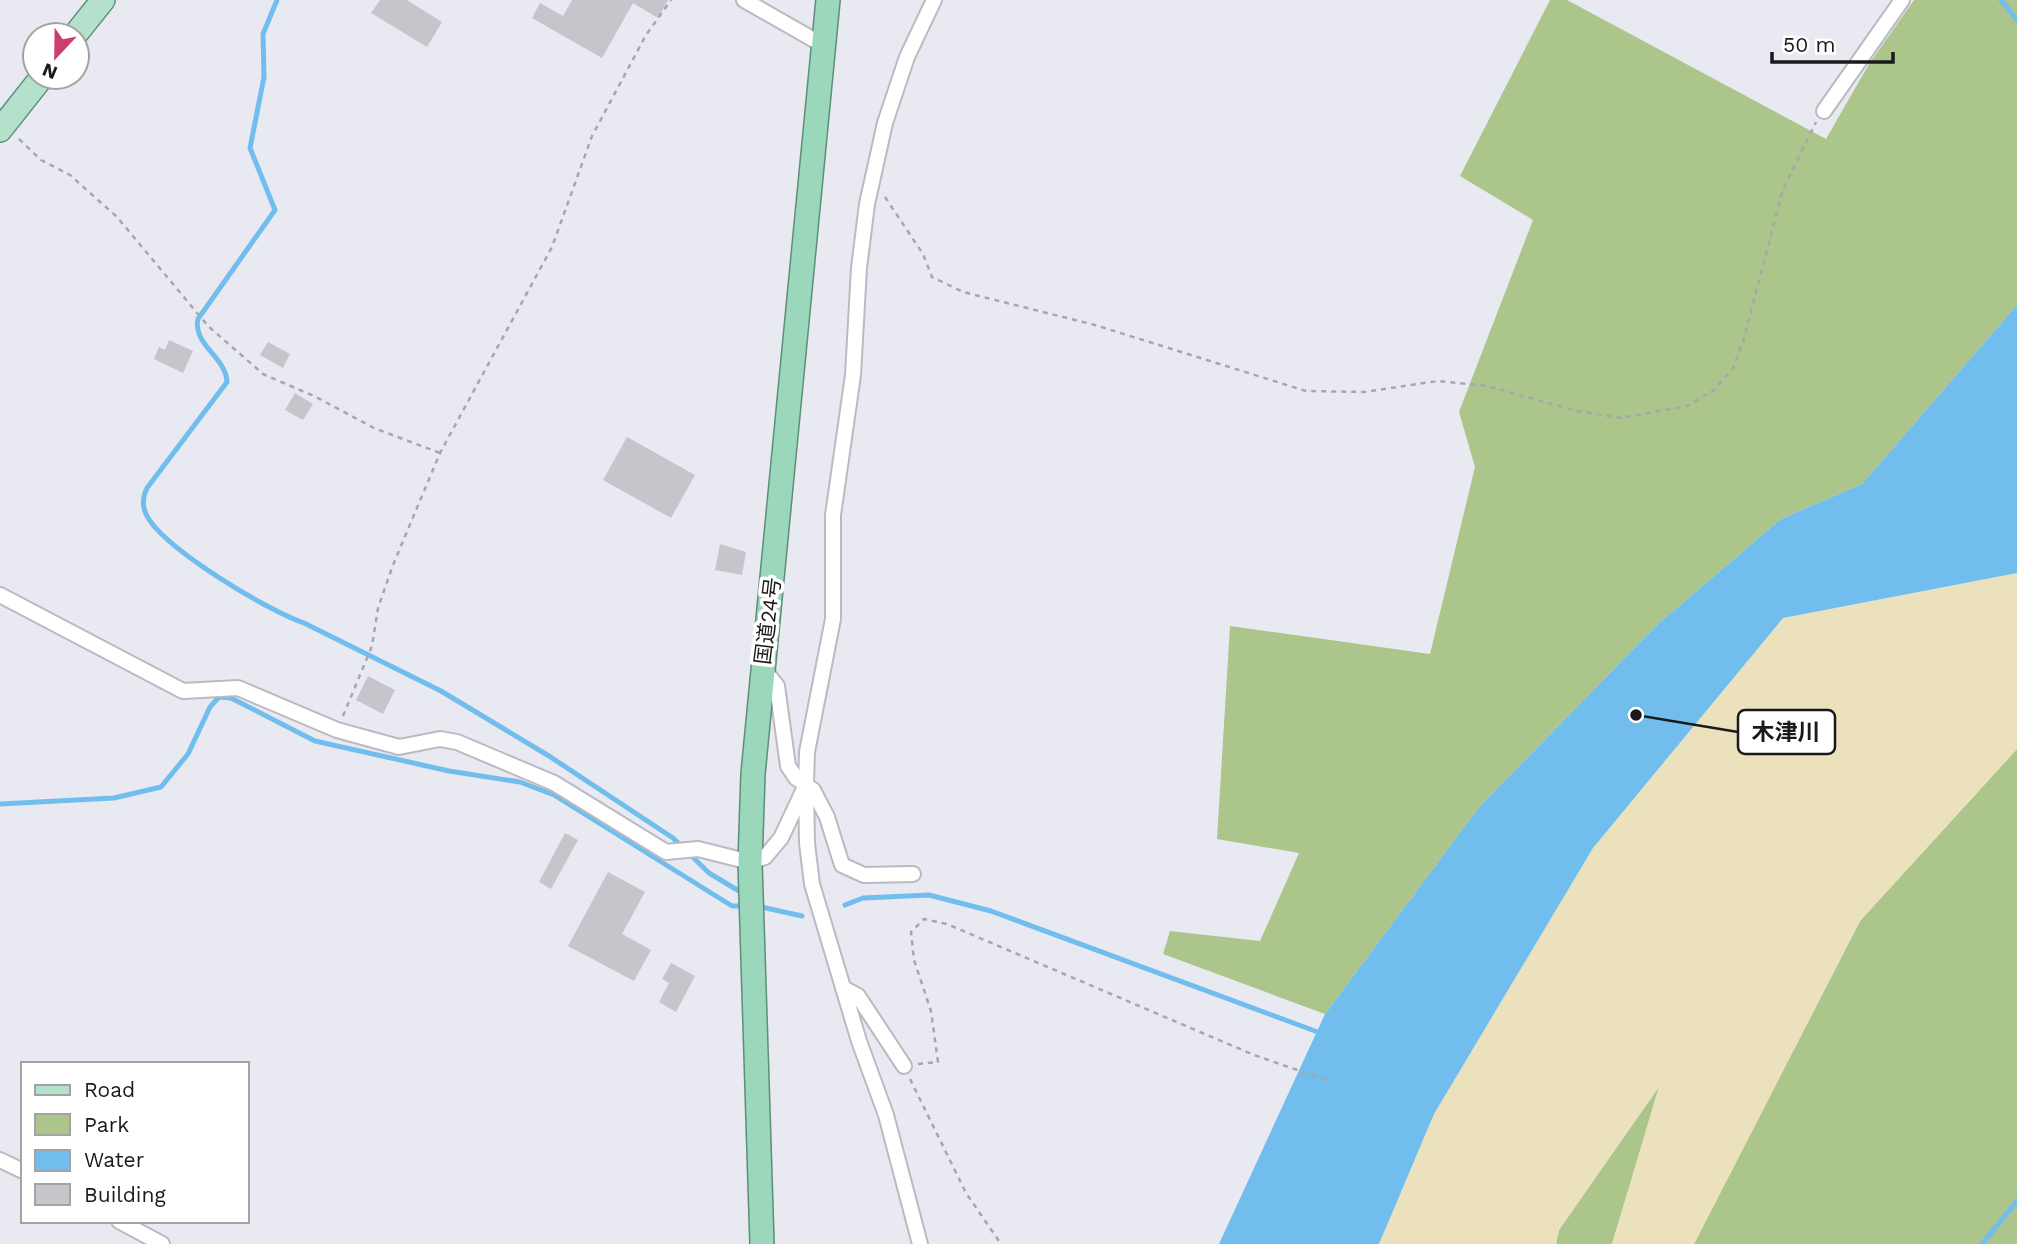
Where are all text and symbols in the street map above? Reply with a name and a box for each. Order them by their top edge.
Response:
north arrow [21,21,91,91]
scale bar [1772,21,1893,65]
text: 50 m [1783,32,1835,57]
text: N [39,58,61,85]
street label: 国道24号 [750,576,785,666]
callout: 木津川 [1738,710,1835,754]
text: 木津川 [1752,719,1821,746]
legend [21,1062,248,1223]
text: Road [84,1077,135,1102]
text: Park [84,1112,129,1137]
text: Water [84,1147,145,1172]
text: Building [84,1182,166,1207]

